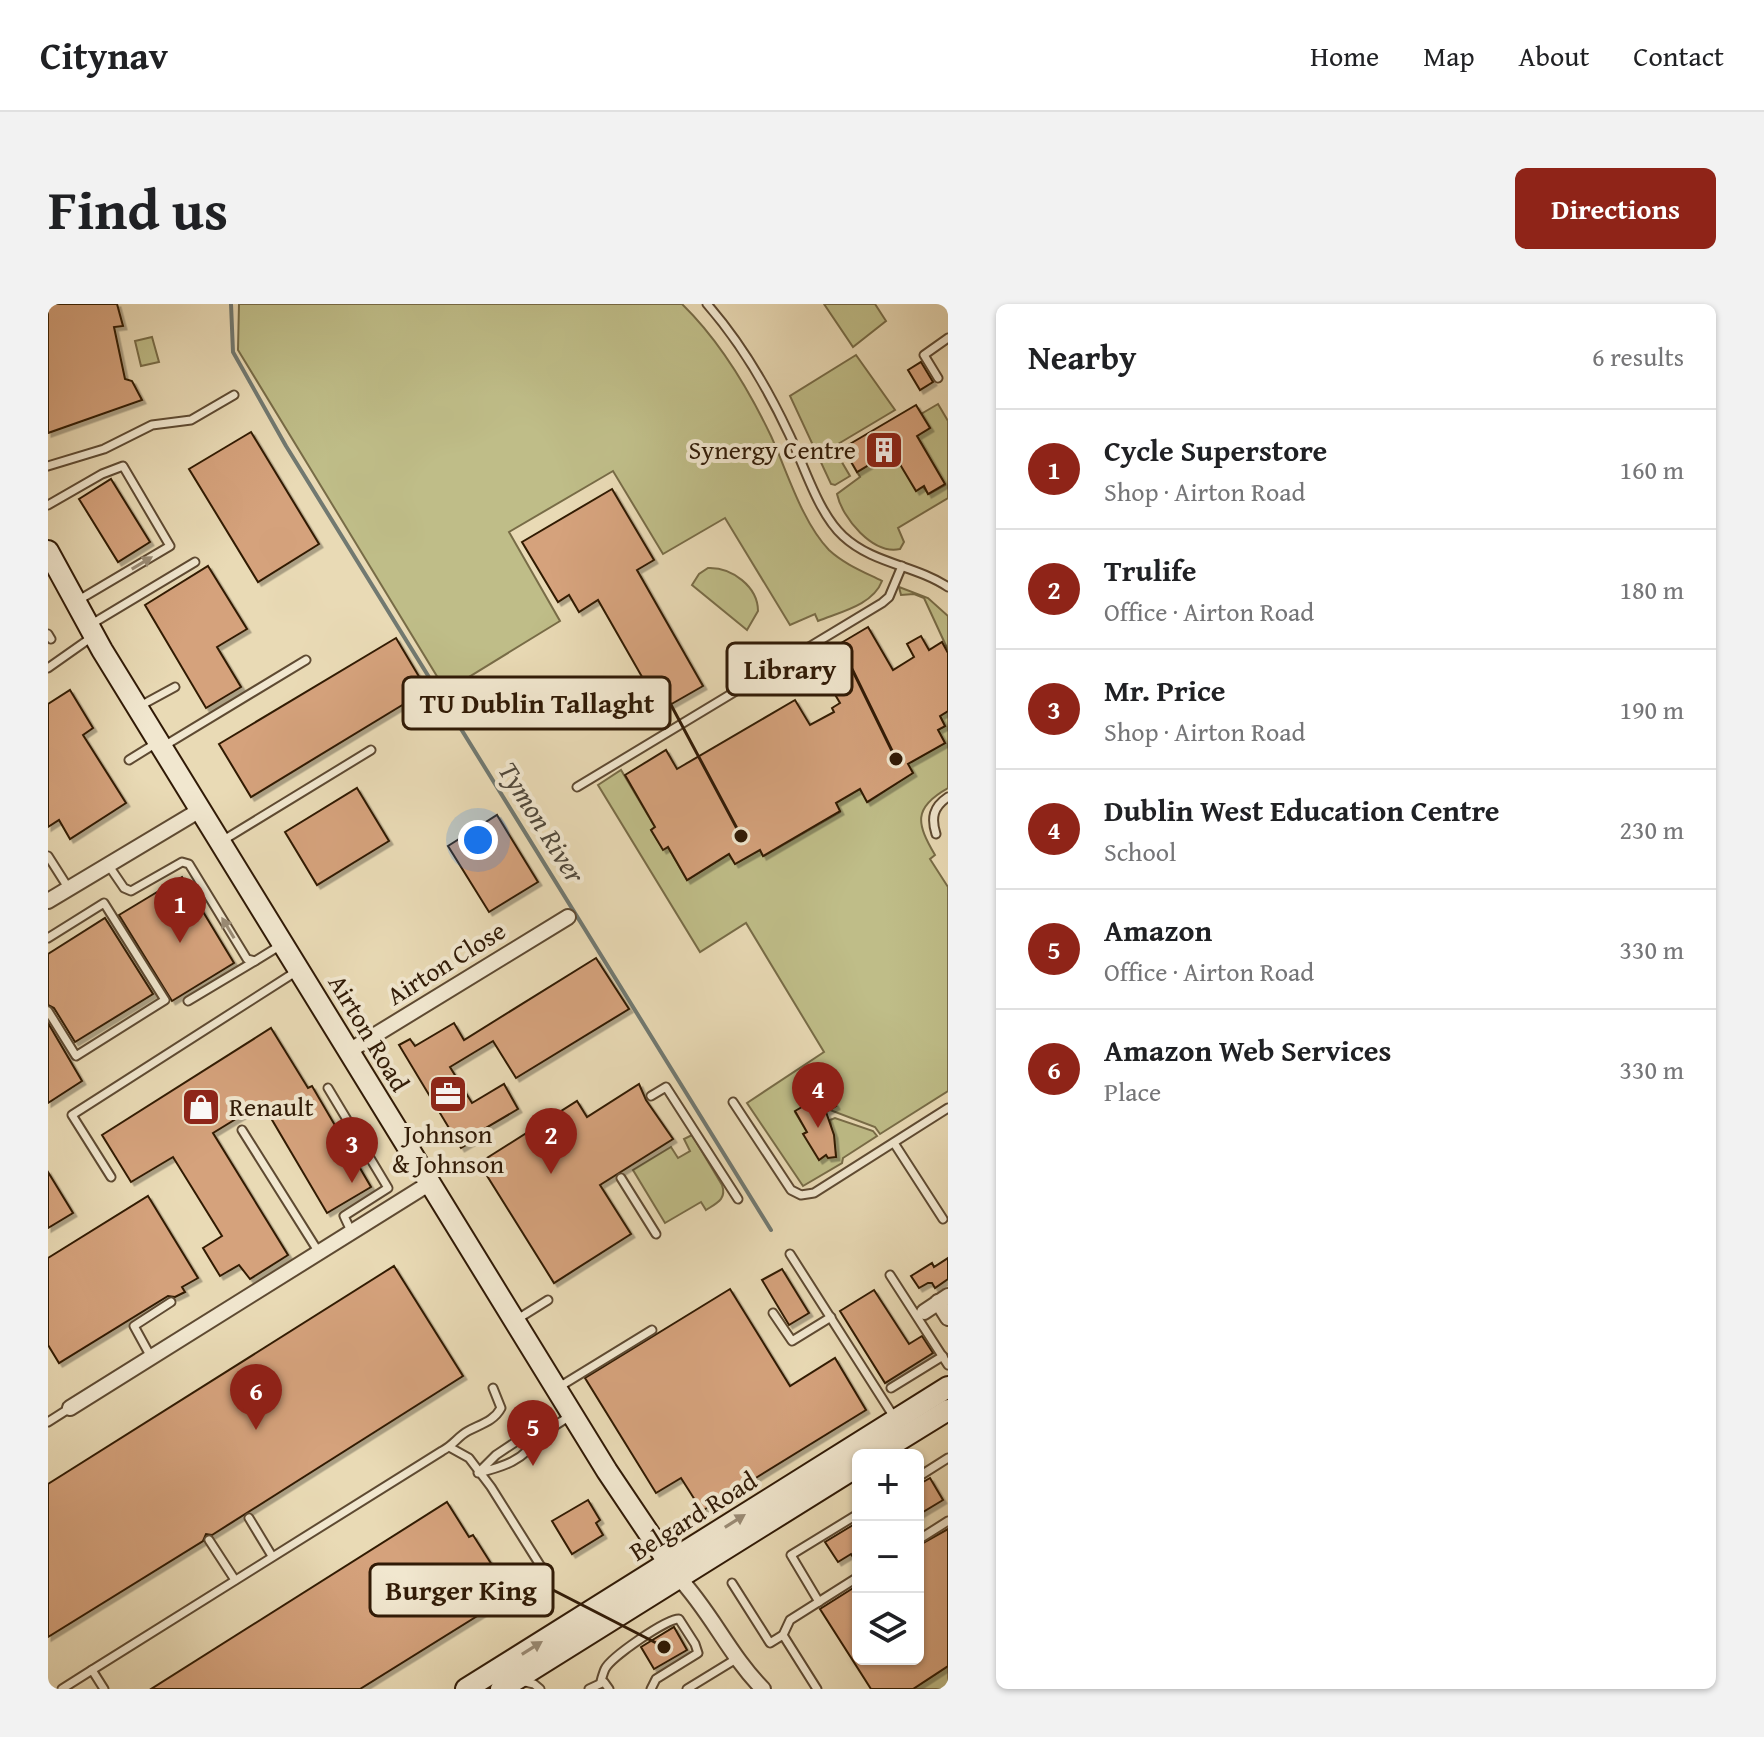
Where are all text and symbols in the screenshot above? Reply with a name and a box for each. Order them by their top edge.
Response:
text: Citynav [40,27,168,83]
text: Home [1310,35,1379,76]
text: Map [1423,35,1475,76]
text: About [1519,35,1589,76]
text: Contact [1633,35,1724,76]
text: Find us [48,167,228,250]
button: Directions [1515,168,1716,249]
text: Nearby [1028,332,1137,381]
text: 6 results [1592,337,1684,376]
text: Cycle Superstore [1104,428,1327,472]
building icon: Synergy Centre [863,429,905,471]
place label: Synergy Centre [689,430,856,469]
text: 1 [1047,450,1061,489]
text: 160 m [1619,450,1684,489]
text: Shop · Airton Road [1104,472,1305,511]
text: Trulife [1104,548,1197,592]
one-way arrow [131,556,153,570]
text: 2 [1047,570,1061,609]
text: 180 m [1619,570,1684,609]
text: Office · Airton Road [1104,592,1314,631]
callout: Library [727,643,852,695]
text: Library [744,648,837,689]
text: Mr. Price [1104,668,1226,712]
callout: TU Dublin Tallaght [403,677,670,729]
text: TU Dublin Tallaght [420,682,655,723]
text: 3 [1047,690,1061,729]
text: 190 m [1619,690,1684,729]
text: Shop · Airton Road [1104,712,1305,751]
water label: Tymon River [489,753,597,892]
text: Dublin West Education Centre [1104,788,1500,832]
text: 4 [1047,810,1061,849]
text: 230 m [1619,810,1684,849]
your location [458,820,498,860]
text: School [1104,832,1176,871]
pin: 1 [154,877,206,943]
text: Amazon [1104,908,1212,952]
street label: Airton Close [379,911,513,1015]
one-way arrow [221,917,235,939]
text: 5 [1047,930,1061,969]
text: 330 m [1619,930,1684,969]
text: Office · Airton Road [1104,952,1314,991]
street label: Airton Road [319,967,420,1099]
text: Amazon Web Services [1104,1028,1391,1072]
text: 6 [1047,1050,1061,1089]
text: 330 m [1619,1050,1684,1089]
pin: 4 [792,1062,844,1128]
text: Place [1104,1072,1161,1111]
office icon: Johnson & Johnson [427,1073,469,1115]
shop icon: Renault [180,1086,222,1128]
place label: Renault [229,1087,314,1126]
pin: 2 [525,1108,577,1174]
place label: Johnson & Johnson [392,1114,504,1183]
pin: 3 [326,1117,378,1183]
pin: 6 [230,1364,282,1430]
pin: 5 [507,1400,559,1466]
map controls [852,1449,924,1665]
button: + [852,1449,924,1521]
street label: Belgard Road [621,1461,764,1570]
one-way arrow [724,1514,746,1528]
button: − [852,1521,924,1593]
callout: Burger King [370,1564,553,1616]
text: Burger King [385,1569,537,1610]
button: layers [852,1593,924,1665]
one-way arrow [521,1641,543,1655]

